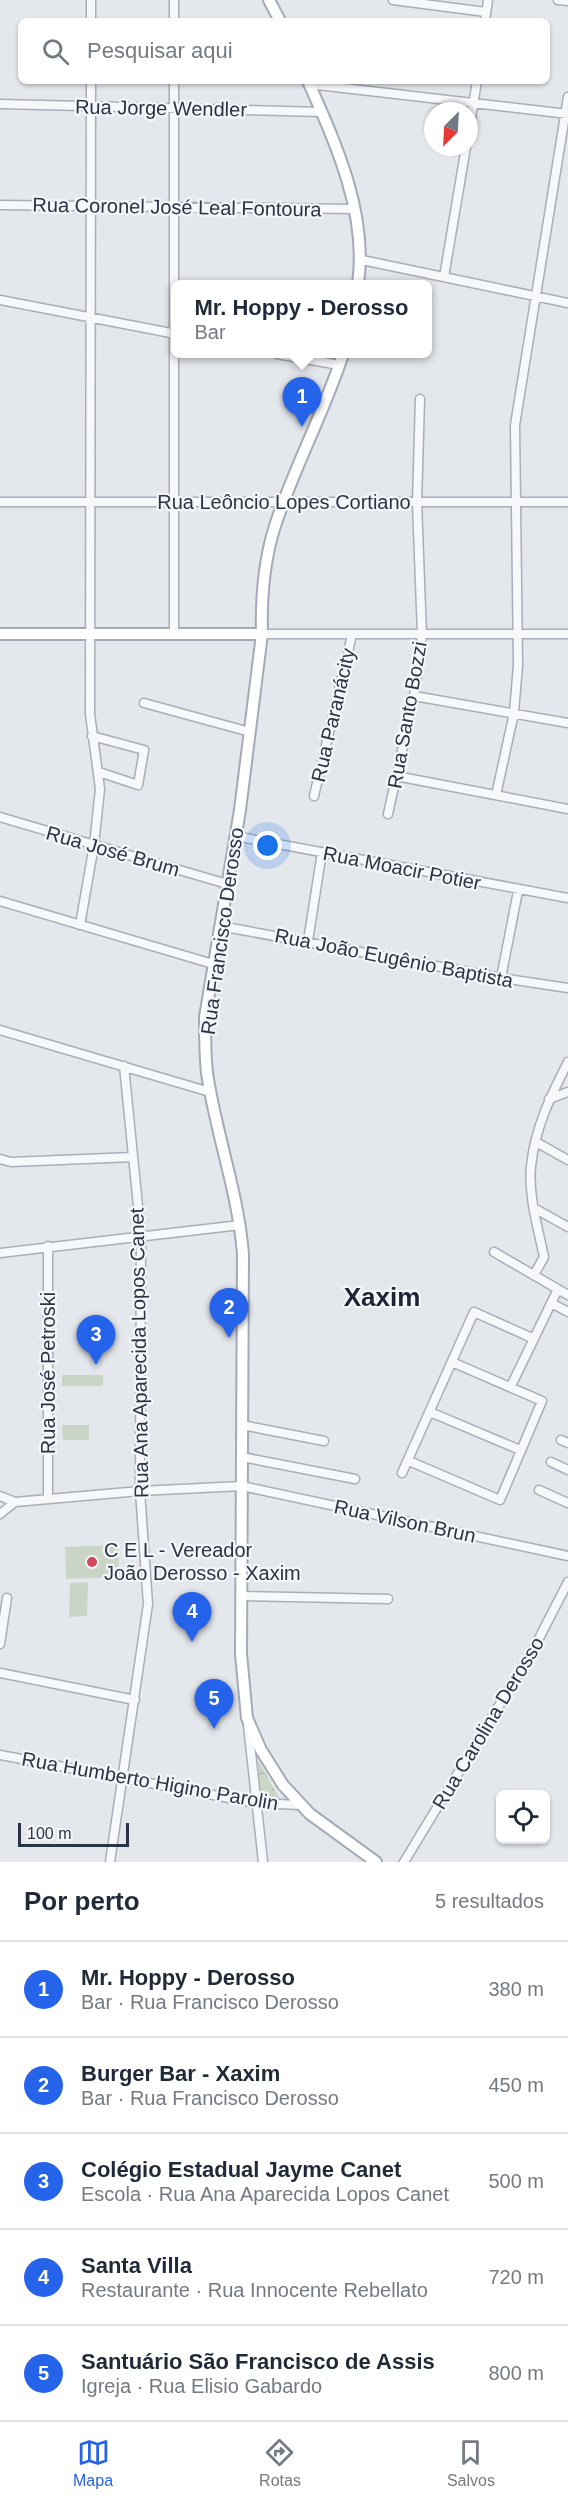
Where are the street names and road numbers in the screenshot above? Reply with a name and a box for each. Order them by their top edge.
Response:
street label: Rua Jorge Wendler [75,96,247,121]
street label: Rua Coronel José Leal Fontoura [32,193,323,221]
street label: Rua Leôncio Lopes Cortiano [157,491,411,513]
street label: Rua Santo Bozzi [383,640,431,790]
street label: Rua Paranácity [307,646,359,784]
street label: Rua José Brum [44,821,182,881]
street label: Rua Francisco Derosso [197,826,247,1036]
street label: Rua Moacir Potier [321,842,483,894]
street label: Rua João Eugênio Baptista [273,924,516,992]
street label: Rua Ana Aparecida Lopos Canet [125,1207,153,1498]
street label: Rua José Petroski [37,1292,59,1454]
street label: Rua Vilson Brun [332,1495,478,1547]
street label: Rua Carolina Derosso [428,1633,548,1813]
street label: Rua Humberto Higino Parolin [20,1748,280,1814]

